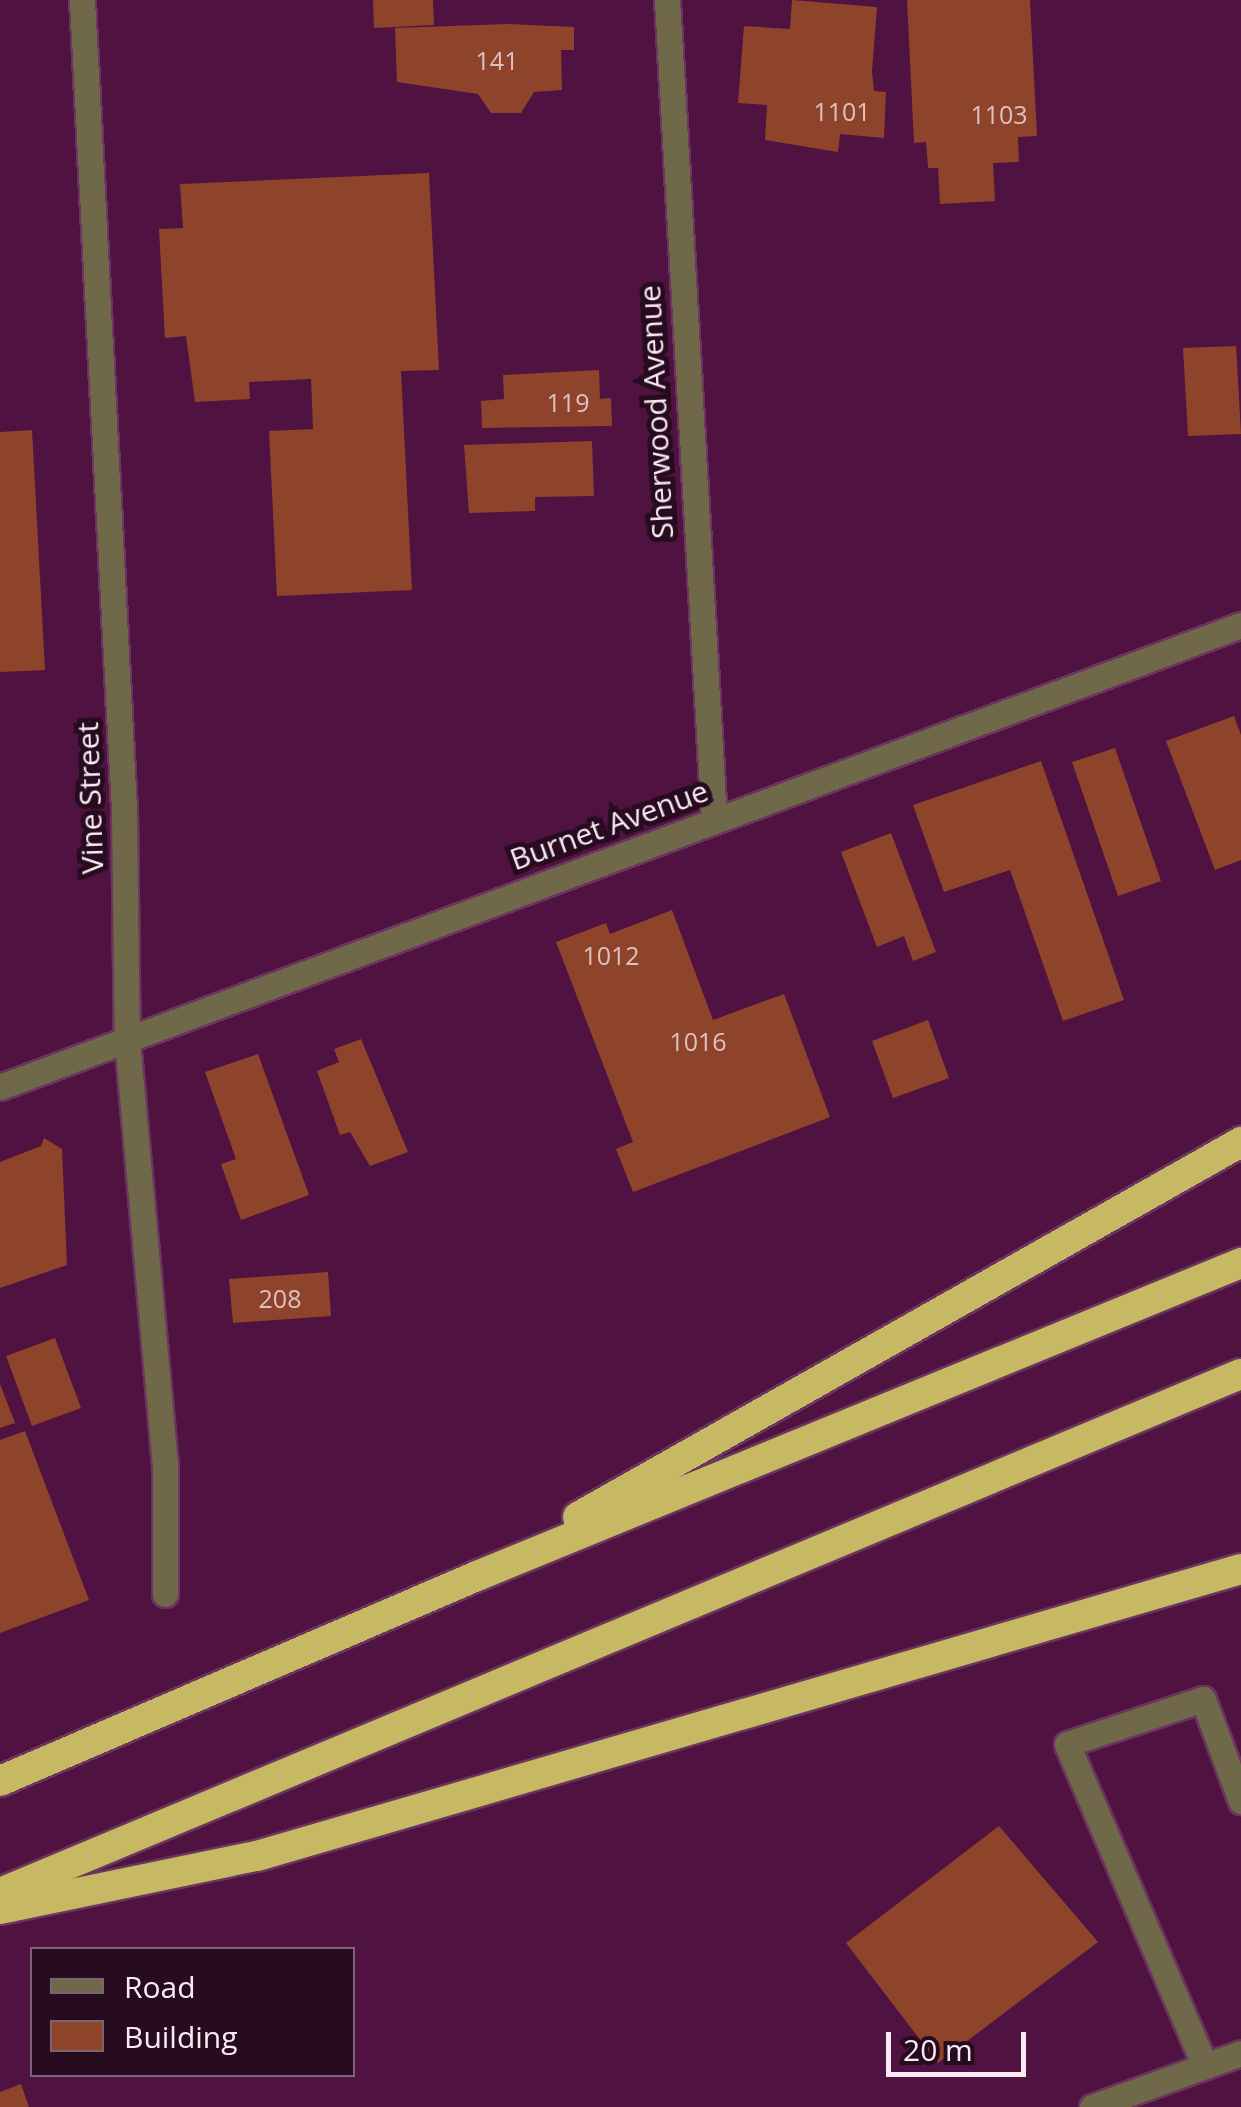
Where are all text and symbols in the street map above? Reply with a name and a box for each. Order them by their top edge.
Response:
house number: 141 [476,45,518,75]
house number: 1101 [813,96,871,126]
house number: 1103 [970,99,1028,129]
street label: Sherwood Avenue [631,284,681,540]
house number: 119 [547,387,589,417]
street label: Vine Street [69,721,111,875]
street label: Burnet Avenue [505,772,713,878]
house number: 1012 [582,940,640,970]
house number: 1016 [669,1026,727,1056]
house number: 208 [259,1283,301,1313]
legend [30,1947,355,2077]
text: Road [124,1966,196,2007]
scale bar [891,2012,1031,2074]
text: Building [124,2016,238,2057]
text: 20 m [903,2029,973,2070]

